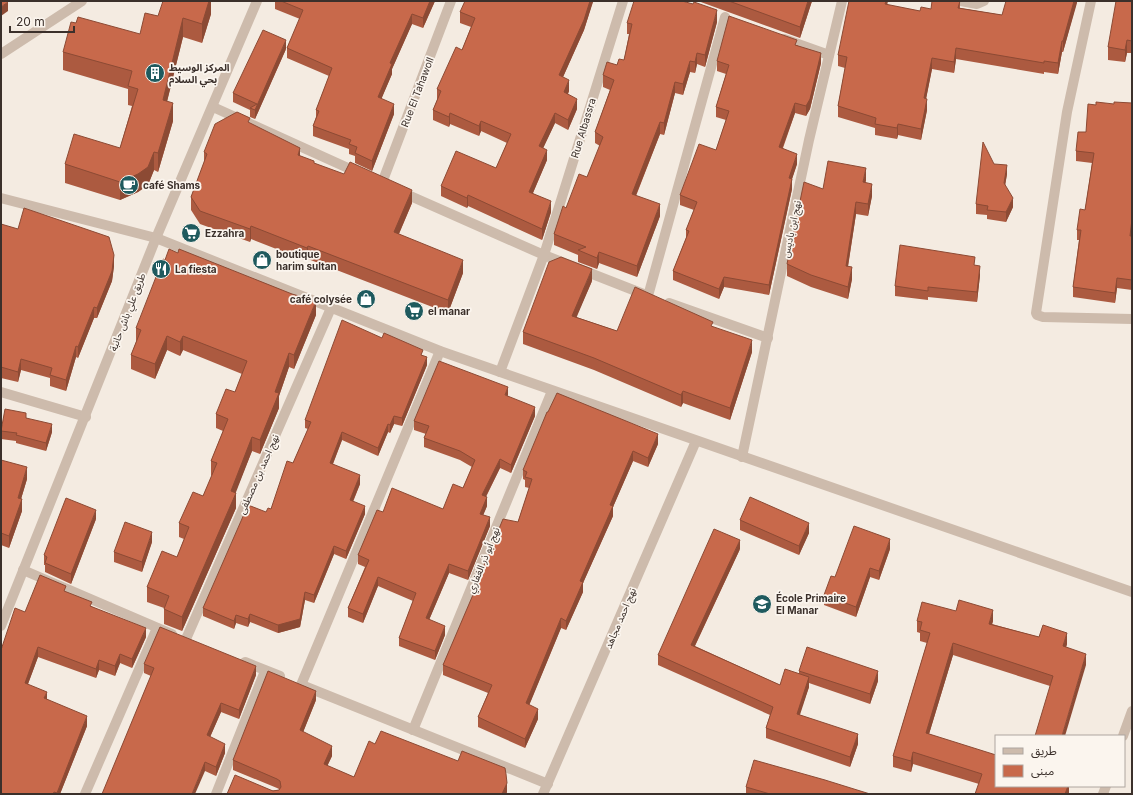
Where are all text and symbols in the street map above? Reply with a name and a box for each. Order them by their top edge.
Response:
scale bar [10,8,74,34]
text: 20 m [16,14,45,29]
street label: Rue El Tahawoll [398,55,436,129]
place label: المركز الوسيط بحي السلام [169,61,230,88]
building icon: المركز الوسيط بحي السلام [144,62,166,84]
street label: Rue Albassra [568,97,598,159]
cafe icon: café Shams [118,174,140,196]
place label: café Shams [143,179,201,191]
street label: نهج ابن باديس [779,199,805,259]
supermarket icon: Ezzahra [180,222,202,244]
place label: Ezzahra [205,227,244,239]
place label: boutique harim sultan [276,248,337,272]
shop icon: boutique harim sultan [251,249,273,271]
restaurant icon: La fiesta [150,258,172,280]
place label: La fiesta [175,263,217,275]
street label: طريق علي باش حانبة [107,271,150,354]
shop icon: café colysée [355,288,377,310]
place label: café colysée [290,293,352,306]
supermarket icon: el manar [403,300,425,322]
place label: el manar [428,305,470,317]
street label: نهج احمد بن مصطفى [235,432,283,517]
street label: نهج أبو ذر الغفاري [464,525,504,596]
street label: نهج احمد مجاهد [602,586,640,651]
place label: École Primaire El Manar [776,591,846,616]
school or university icon: École Primaire El Manar [751,593,773,615]
legend [995,735,1125,787]
text: طريق [1031,743,1057,759]
text: مبنى [1031,763,1054,778]

